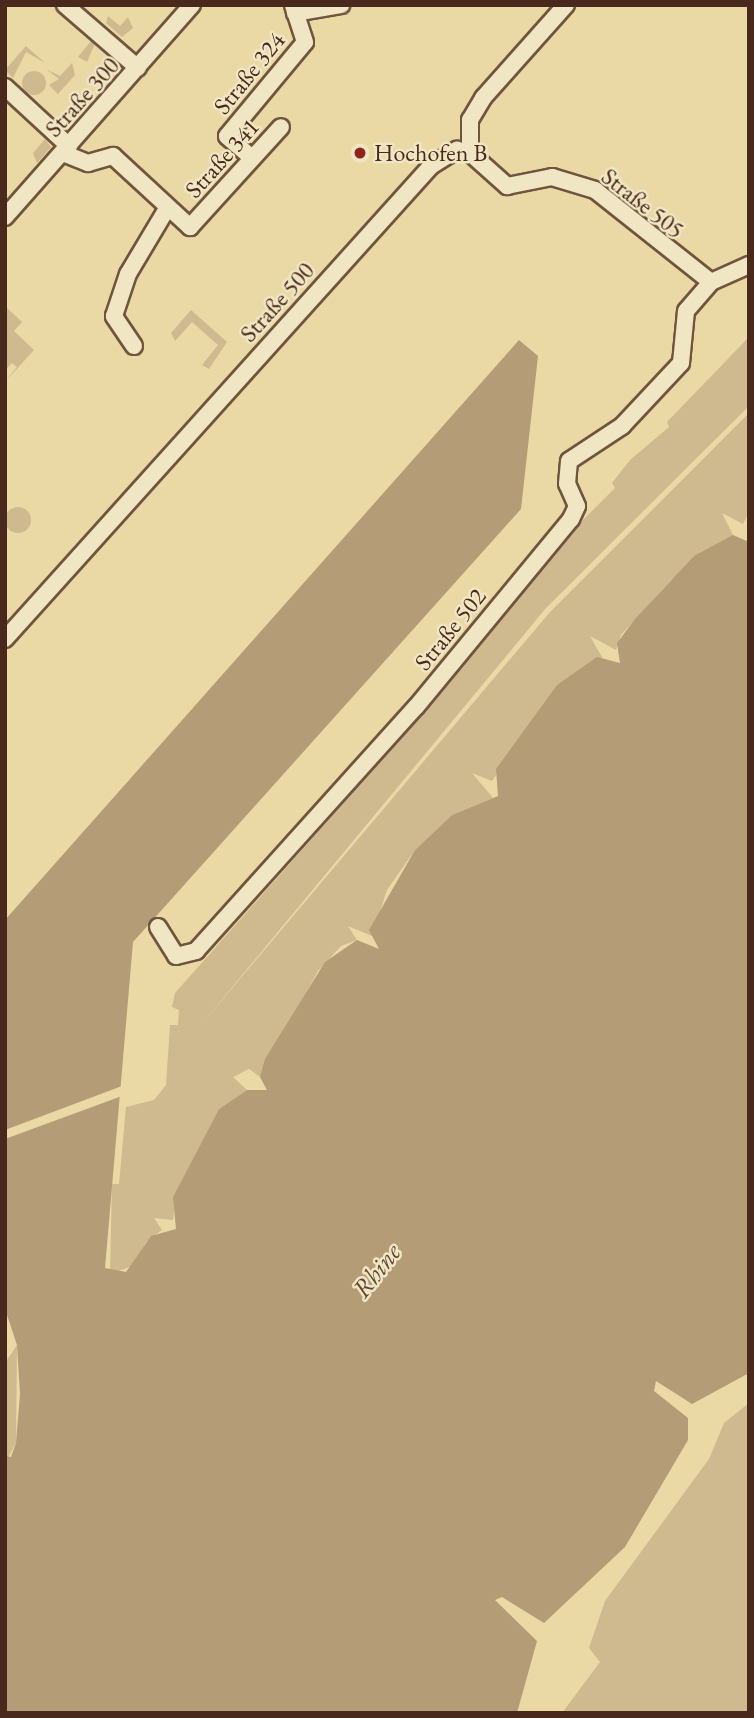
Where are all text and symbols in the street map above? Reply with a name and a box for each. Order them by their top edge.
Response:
street label: Straße 324 [207,26,291,120]
street label: Straße 300 [39,51,125,143]
street label: Straße 341 [179,112,265,204]
place label: Hochofen B [374,139,487,167]
marker: Hochofen B [352,145,368,161]
street label: Straße 505 [596,162,690,244]
street label: Straße 500 [234,256,320,348]
street label: Straße 502 [408,582,492,676]
water label: Rhine [346,1238,408,1304]

